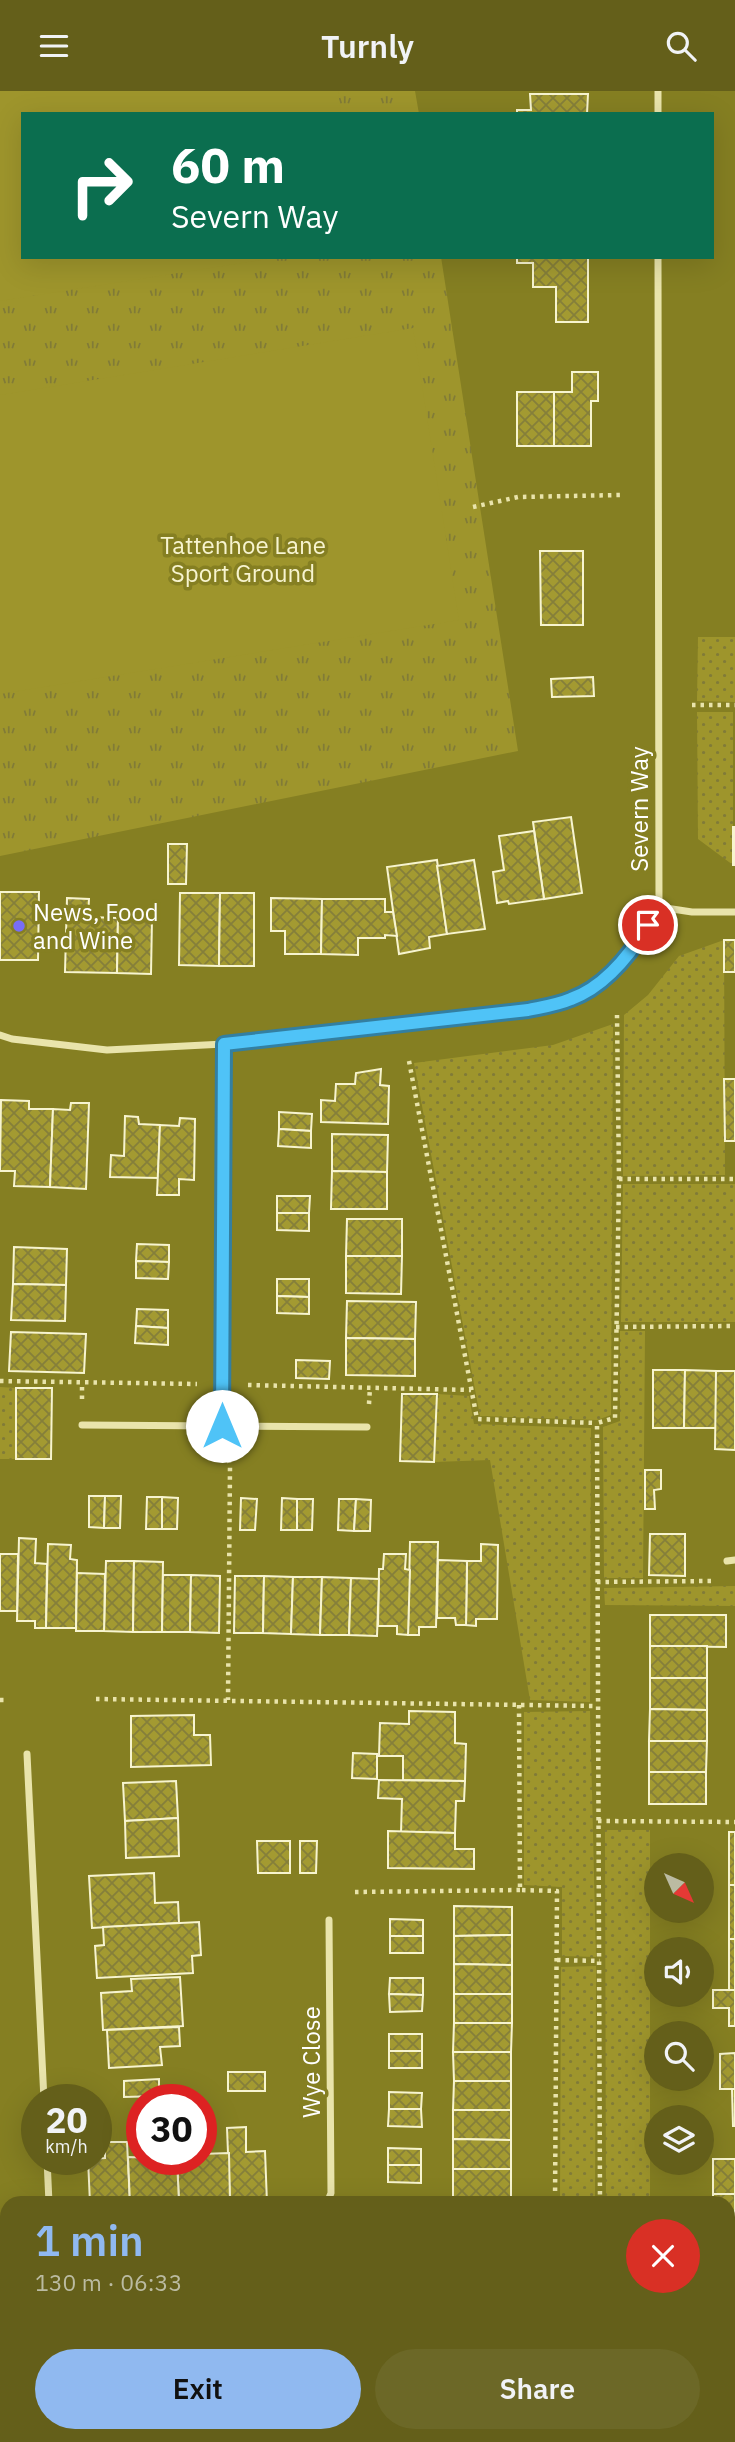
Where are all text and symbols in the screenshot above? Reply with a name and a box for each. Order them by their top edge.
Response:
text: Turnly [321,25,414,67]
icon: menu [35,27,73,65]
icon: search [662,27,700,65]
text: 60 m [171,133,285,196]
icon: right [56,140,147,231]
text: Severn Way [171,195,339,237]
park label: Tattenhoe Lane Sport Ground [160,529,326,589]
street label: Severn Way [623,746,655,872]
pin [618,895,678,955]
place label: News, Food and Wine [33,896,159,956]
icon: arrive [629,906,667,944]
marker: News, Food and Wine [11,918,27,934]
position arrow [185,1389,259,1463]
north arrow [644,1853,714,1923]
map controls [644,1853,714,2175]
button: sound [644,1937,714,2007]
street label: Wye Close [295,2006,327,2118]
button: search [644,2021,714,2091]
speed limit sign: 30 [126,2084,217,2175]
text: 20 [45,2097,88,2143]
button: layers [644,2105,714,2175]
text: km/h [45,2135,88,2158]
text: 1 min [35,2213,144,2268]
button: close [626,2219,700,2293]
text: 130 m · 06:33 [35,2267,182,2297]
button: Exit [35,2349,361,2429]
button: Share [375,2349,700,2429]

